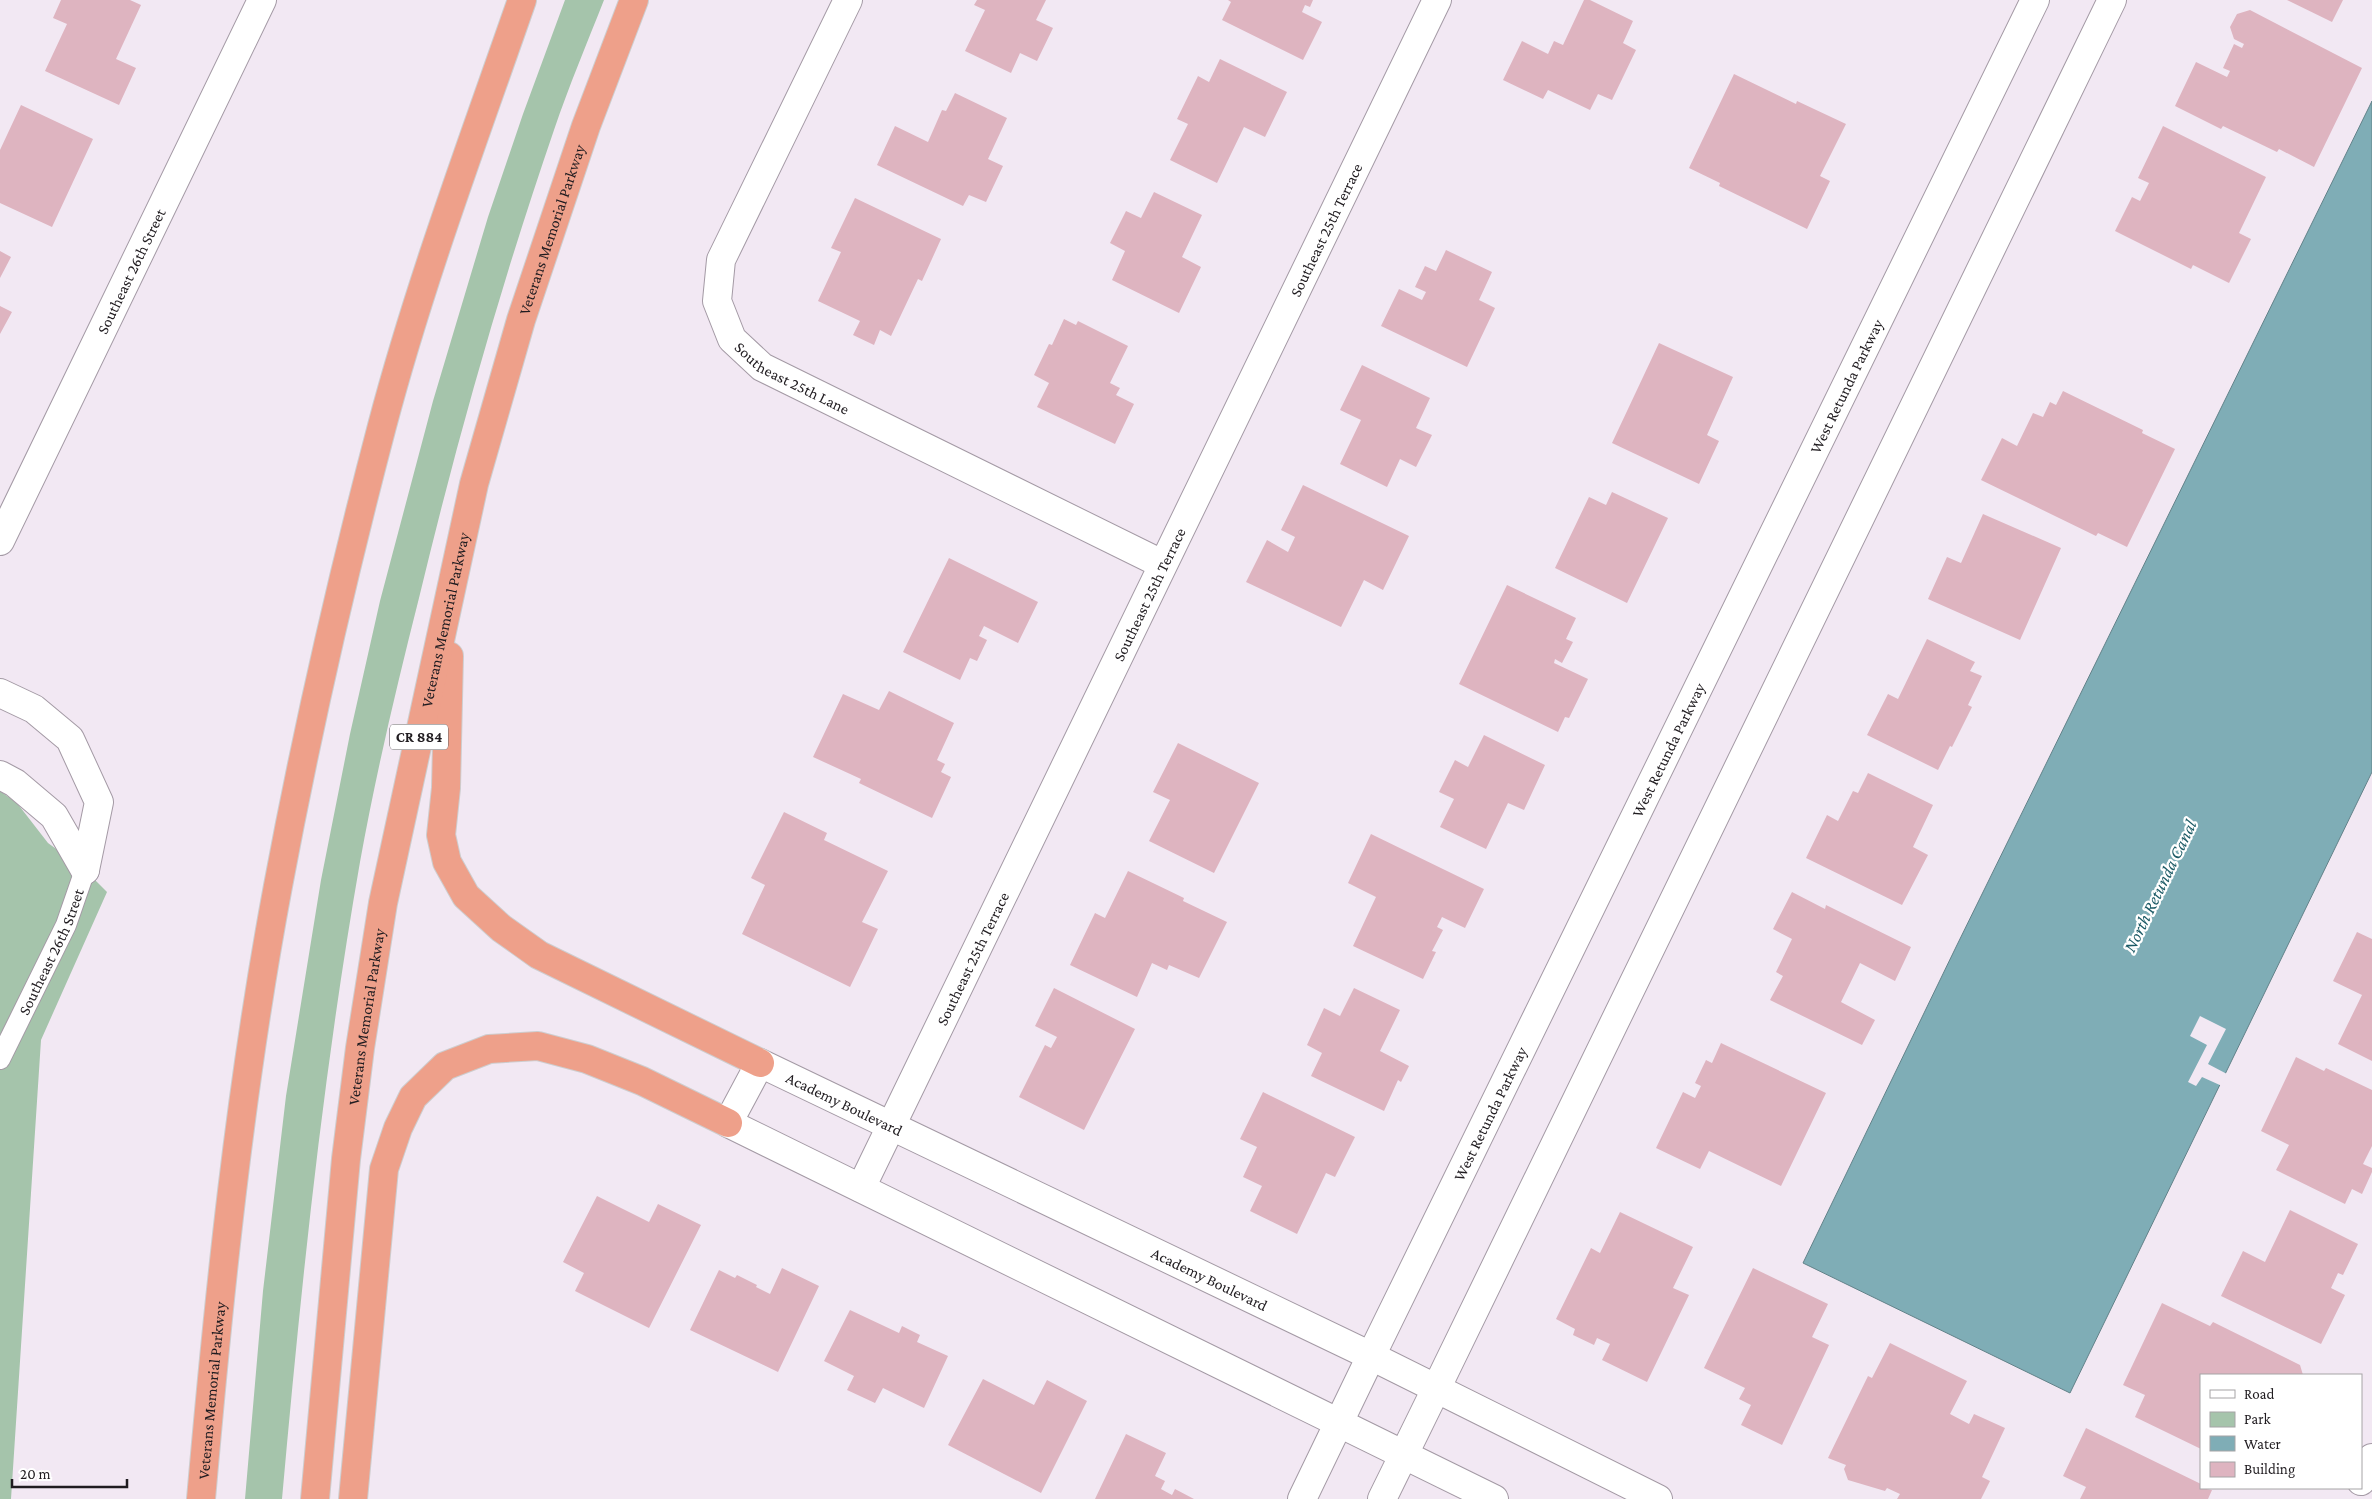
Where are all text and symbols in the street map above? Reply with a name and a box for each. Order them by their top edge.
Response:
street label: Veterans Memorial Parkway [515,142,589,317]
street label: Southeast 25th Terrace [1287,161,1366,299]
street label: Southeast 26th Street [94,205,169,337]
street label: West Retunda Parkway [1806,316,1888,456]
street label: Southeast 25th Lane [731,338,852,418]
street label: Southeast 25th Terrace [1110,525,1189,664]
street label: Veterans Memorial Parkway [418,530,473,709]
street label: West Retunda Parkway [1628,680,1709,820]
road number: CR 884 [390,724,448,750]
water label: North Retunda Canal [2119,816,2201,955]
street label: Southeast 26th Street [15,886,87,1018]
street label: Southeast 25th Terrace [933,889,1012,1028]
street label: Veterans Memorial Parkway [345,927,389,1106]
street label: West Retunda Parkway [1450,1043,1531,1184]
street label: Academy Boulevard [784,1069,906,1139]
street label: Academy Boulevard [1149,1244,1271,1314]
street label: Veterans Memorial Parkway [195,1300,230,1480]
legend [2200,1374,2362,1489]
text: Road [2244,1386,2275,1402]
text: Park [2244,1411,2271,1427]
text: Water [2244,1436,2281,1452]
scale bar [12,1456,128,1488]
text: Building [2244,1461,2295,1478]
text: 20 m [20,1466,51,1482]

